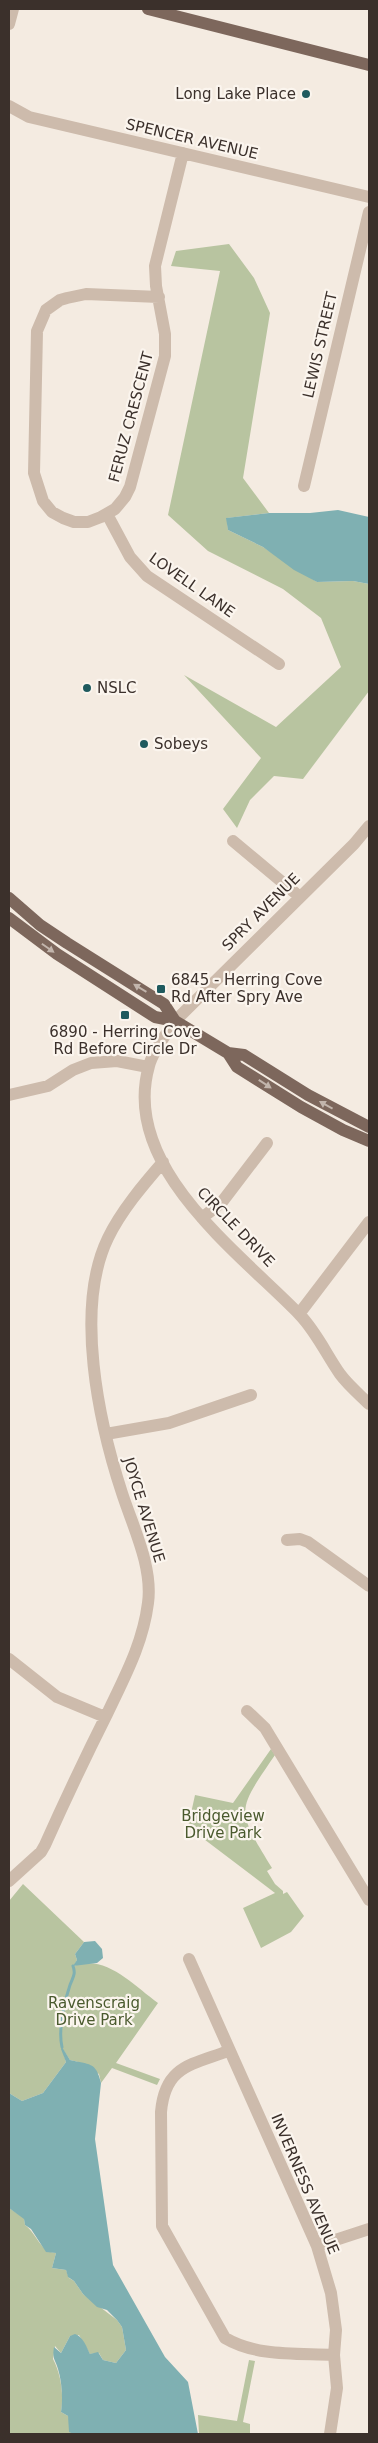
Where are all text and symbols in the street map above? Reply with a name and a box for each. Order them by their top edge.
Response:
place label: Long Lake Place [175,85,296,103]
marker: Long Lake Place [300,88,312,100]
street label: SPENCER AVENUE [124,115,260,163]
street label: LEWIS STREET [299,289,341,400]
street label: FERUZ CRESCENT [105,349,157,484]
street label: LOVELL LANE [146,549,238,621]
place label: NSLC [97,679,137,697]
marker: NSLC [81,682,93,694]
place label: Sobeys [154,735,208,753]
marker: Sobeys [138,738,150,750]
street label: SPRY AVENUE [218,869,304,955]
one-way arrow [41,943,54,953]
place label: 6845 - Herring Cove Rd After Spry Ave [171,971,322,1006]
marker: 6845 - Herring Cove Rd After Spry Ave [155,983,167,995]
one-way arrow [133,984,147,993]
marker: 6890 - Herring Cove Rd Before Circle Dr [119,1009,131,1021]
place label: 6890 - Herring Cove Rd Before Circle Dr [49,1023,201,1058]
one-way arrow [258,1079,271,1089]
one-way arrow [318,1101,333,1109]
street label: CIRCLE DRIVE [193,1183,279,1271]
street label: JOYCE AVENUE [119,1454,169,1565]
park label: Bridgeview Drive Park [181,1807,265,1842]
park label: Ravenscraig Drive Park [48,1994,140,2029]
street label: INVERNESS AVENUE [267,2111,343,2257]

